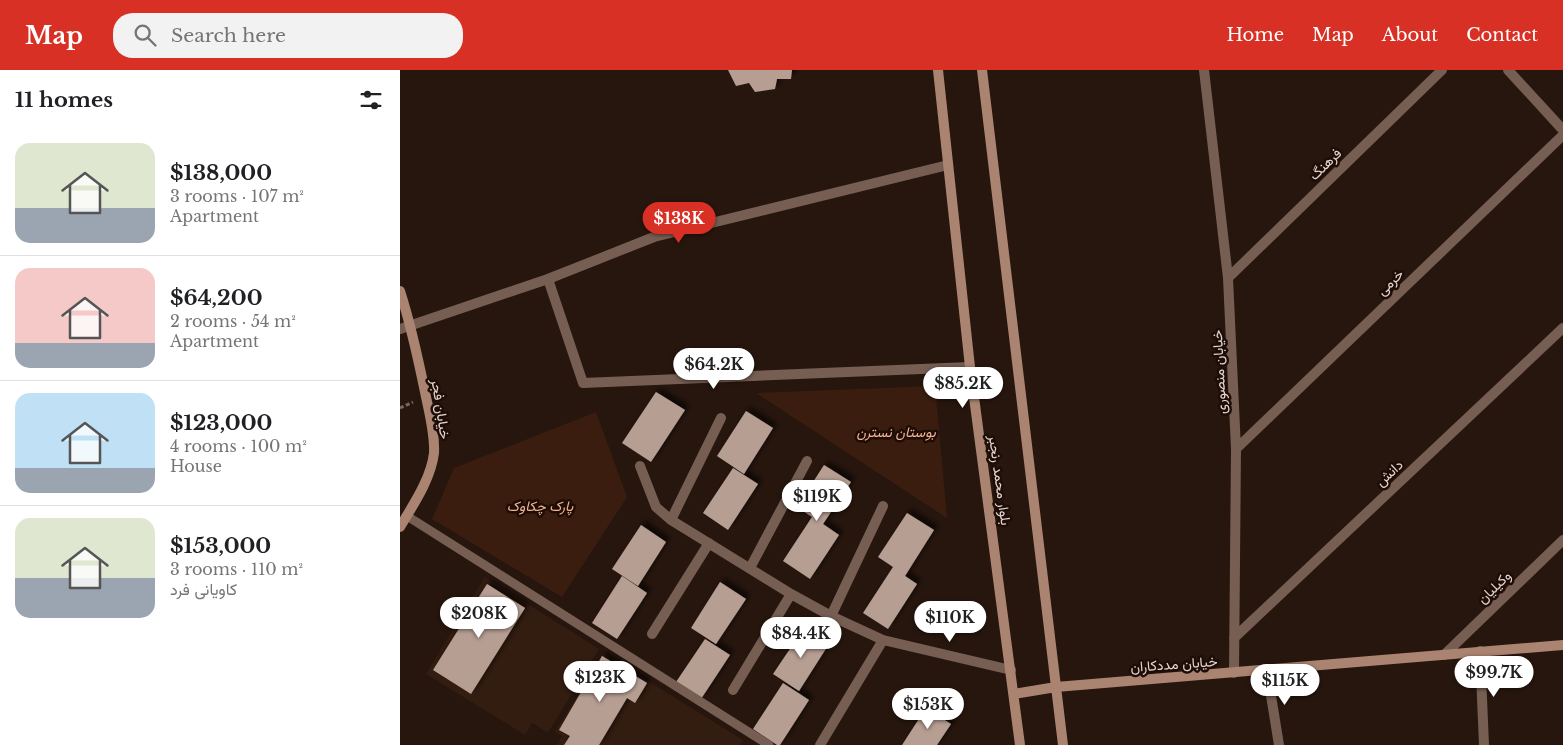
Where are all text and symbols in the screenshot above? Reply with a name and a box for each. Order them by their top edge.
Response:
search box [113,13,463,58]
text: Map [25,21,83,50]
icon: search [131,21,159,49]
text: Search here [171,24,286,47]
text: Home [1226,24,1284,46]
text: Map [1312,24,1354,46]
text: About [1382,24,1438,46]
text: Contact [1466,24,1538,46]
icon: filters [357,86,385,114]
text: 11 homes [15,87,113,113]
street label: فرهنگ [1305,144,1345,184]
text: $138,000 [170,160,272,186]
icon: home [55,163,115,223]
text: 3 rooms · 107 m² [170,186,304,206]
pin: $138K [644,202,714,244]
text: Apartment [170,206,259,226]
text: $138K [654,208,704,228]
street label: خرمی [1373,265,1407,299]
text: $64,200 [170,285,263,311]
icon: home [55,288,115,348]
text: 2 rooms · 54 m² [170,311,296,331]
street label: خیابان منصوری [1208,329,1230,415]
text: Apartment [170,331,259,351]
pin: $64.2K [673,348,755,390]
text: $64.2K [684,354,744,374]
pin: $85.2K [922,366,1004,409]
text: $85.2K [934,373,992,393]
street label: خیابان فجر [427,377,455,440]
text: $123,000 [170,410,272,436]
icon: home [55,413,115,473]
park label: بوستان نسترن [856,423,936,441]
street label: بلوار محمد رنجبر [985,433,1015,526]
text: 4 rooms · 100 m² [170,436,307,456]
text: House [170,456,222,476]
street label: دانش [1371,456,1407,490]
pin: $119K [782,480,852,522]
text: $119K [793,486,841,506]
park label: پارک چکاوک [507,497,574,516]
text: $153,000 [170,533,271,559]
icon: home [55,538,115,598]
text: 3 rooms · 110 m² [170,559,303,579]
street label: وکیلیان [1473,567,1515,607]
text: کاویانی فرد [170,579,237,599]
pin: $208K [444,596,514,639]
pin: $110K [915,600,985,643]
text: $208K [451,603,507,623]
text: $110K [925,607,975,627]
pin: $84.4K [760,616,842,659]
text: $84.4K [771,623,831,643]
street label: خیابان مددکاران [1130,652,1218,676]
pin: $99.7K [1453,656,1535,698]
pin: $123K [565,660,635,703]
text: $99.7K [1466,662,1522,682]
pin: $115K [1250,664,1320,706]
text: $123K [574,667,626,687]
text: $115K [1262,670,1308,690]
pin: $153K [893,688,963,730]
text: $153K [903,694,953,714]

